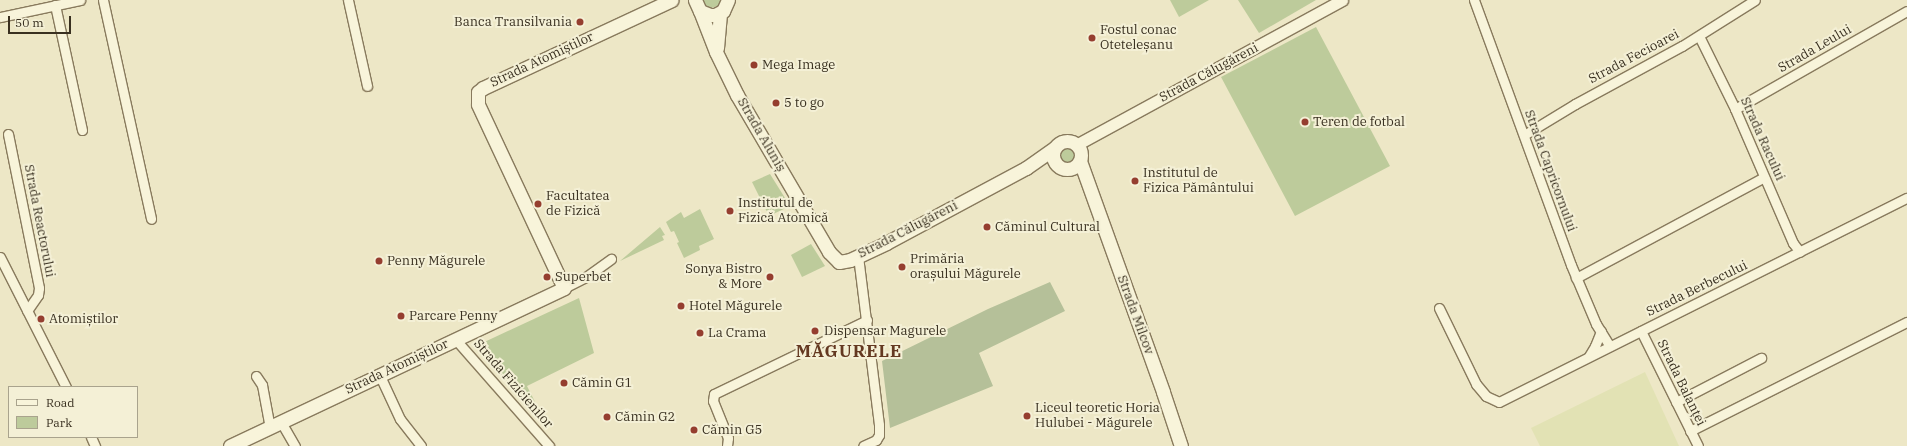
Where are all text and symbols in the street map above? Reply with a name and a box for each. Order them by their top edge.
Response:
scale bar [10,8,73,34]
place label: Banca Transilvania [454,14,572,30]
text: 50 m [15,15,44,30]
marker: Banca Transilvania [575,17,585,27]
street label: Strada Leului [1776,22,1854,76]
place label: Fostul conac Oteteleșanu [1100,23,1177,54]
street label: Strada Fecioarei [1586,27,1682,87]
street label: Strada Atomiștilor [488,29,596,91]
marker: Fostul conac Oteteleșanu [1087,33,1097,43]
street label: Strada Călugăreni [1157,40,1261,106]
place label: Mega Image [762,57,835,73]
marker: Mega Image [749,60,759,70]
street label: Strada Aluniș [734,95,788,175]
place label: 5 to go [784,95,824,111]
street label: Strada Racului [1737,95,1787,183]
marker: 5 to go [771,98,781,108]
street label: Strada Capricornului [1521,108,1579,234]
place label: Teren de fotbal [1313,114,1405,130]
marker: Teren de fotbal [1300,117,1310,127]
street label: Strada Reactorului [20,163,58,279]
place label: Institutul de Fizica Pământului [1143,166,1254,197]
marker: Institutul de Fizica Pământului [1130,176,1140,186]
place label: Facultatea de Fizică [546,189,610,220]
place label: Institutul de Fizică Atomică [738,196,828,227]
street label: Strada Călugăreni [856,198,960,262]
marker: Facultatea de Fizică [533,199,543,209]
marker: Institutul de Fizică Atomică [725,206,735,216]
place label: Căminul Cultural [995,219,1100,235]
marker: Căminul Cultural [982,222,992,232]
place label: Primăria orașului Măgurele [910,252,1021,283]
place label: Penny Măgurele [387,253,485,269]
marker: Penny Măgurele [374,256,384,266]
street label: Strada Berbecului [1644,258,1750,320]
place label: Sonya Bistro & More [685,262,762,293]
marker: Primăria orașului Măgurele [897,262,907,272]
place label: Superbet [555,269,611,285]
marker: Superbet [542,272,552,282]
marker: Sonya Bistro & More [765,272,775,282]
street label: Strada Milcov [1113,273,1157,357]
place label: Hotel Măgurele [689,298,782,314]
marker: Hotel Măgurele [676,301,686,311]
place label: Parcare Penny [409,308,498,324]
place label: Atomiștilor [49,311,118,327]
marker: Parcare Penny [396,311,406,321]
marker: Atomiștilor [36,314,46,324]
place label: Dispensar Magurele [824,323,946,339]
place label: La Crama [708,325,766,341]
marker: Dispensar Magurele [809,325,821,337]
marker: La Crama [695,328,705,338]
street label: Strada Atomiștilor [343,336,451,398]
street label: Strada Fizicienilor [470,336,556,432]
street label: Strada Balanței [1653,337,1709,429]
district label: MĂGURELE [796,342,902,362]
place label: Cămin G1 [572,375,632,391]
marker: Cămin G1 [559,378,569,388]
legend [8,386,138,438]
text: Road [46,395,75,410]
place label: Liceul teoretic Horia Hulubei - Măgurele [1035,401,1160,432]
place label: Cămin G2 [615,409,675,425]
marker: Liceul teoretic Horia Hulubei - Măgurele [1022,411,1032,421]
marker: Cămin G2 [602,412,612,422]
text: Park [46,415,72,430]
place label: Cămin G5 [702,422,762,438]
marker: Cămin G5 [689,425,699,435]

